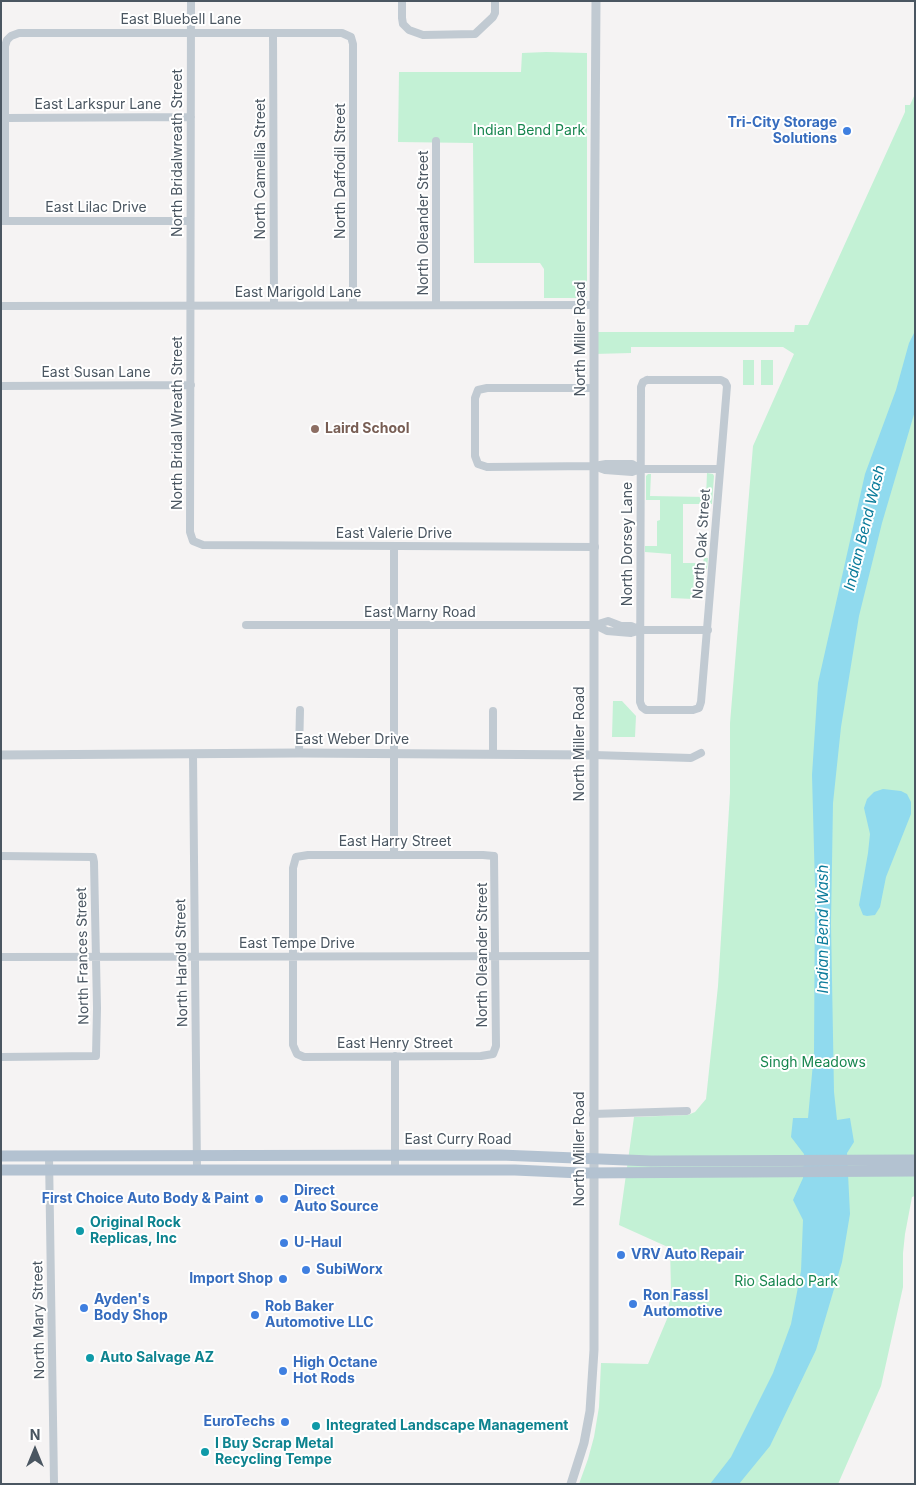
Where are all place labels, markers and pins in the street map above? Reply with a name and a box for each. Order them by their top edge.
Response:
place label: Tri-City Storage Solutions [727,115,837,148]
marker: Tri-City Storage Solutions [841,125,853,137]
place label: Laird School [325,421,409,437]
marker: Laird School [309,423,321,435]
place label: Direct Auto Source [294,1183,378,1216]
place label: First Choice Auto Body & Paint [42,1191,249,1207]
marker: First Choice Auto Body & Paint [253,1193,265,1205]
marker: Direct Auto Source [278,1193,290,1205]
place label: Original Rock Replicas, Inc [90,1215,181,1248]
marker: Original Rock Replicas, Inc [74,1225,86,1237]
place label: U-Haul [294,1235,342,1251]
marker: U-Haul [278,1237,290,1249]
place label: VRV Auto Repair [631,1247,744,1263]
marker: VRV Auto Repair [615,1249,627,1261]
place label: SubiWorx [316,1262,383,1278]
marker: SubiWorx [300,1264,312,1276]
place label: Import Shop [189,1271,273,1287]
marker: Import Shop [277,1273,289,1285]
place label: Ron Fassl Automotive [643,1288,723,1320]
place label: Ayden's Body Shop [94,1292,168,1324]
marker: Ron Fassl Automotive [627,1298,639,1310]
place label: Rob Baker Automotive LLC [265,1299,374,1331]
marker: Ayden's Body Shop [78,1302,90,1314]
marker: Rob Baker Automotive LLC [249,1309,261,1321]
place label: Auto Salvage AZ [100,1350,214,1366]
marker: Auto Salvage AZ [84,1352,96,1364]
place label: High Octane Hot Rods [293,1355,378,1388]
marker: High Octane Hot Rods [277,1365,289,1377]
place label: EuroTechs [204,1414,275,1430]
marker: EuroTechs [279,1416,291,1428]
place label: Integrated Landscape Management [326,1418,568,1434]
marker: Integrated Landscape Management [310,1420,322,1432]
place label: I Buy Scrap Metal Recycling Tempe [215,1436,334,1468]
marker: I Buy Scrap Metal Recycling Tempe [199,1446,211,1458]

